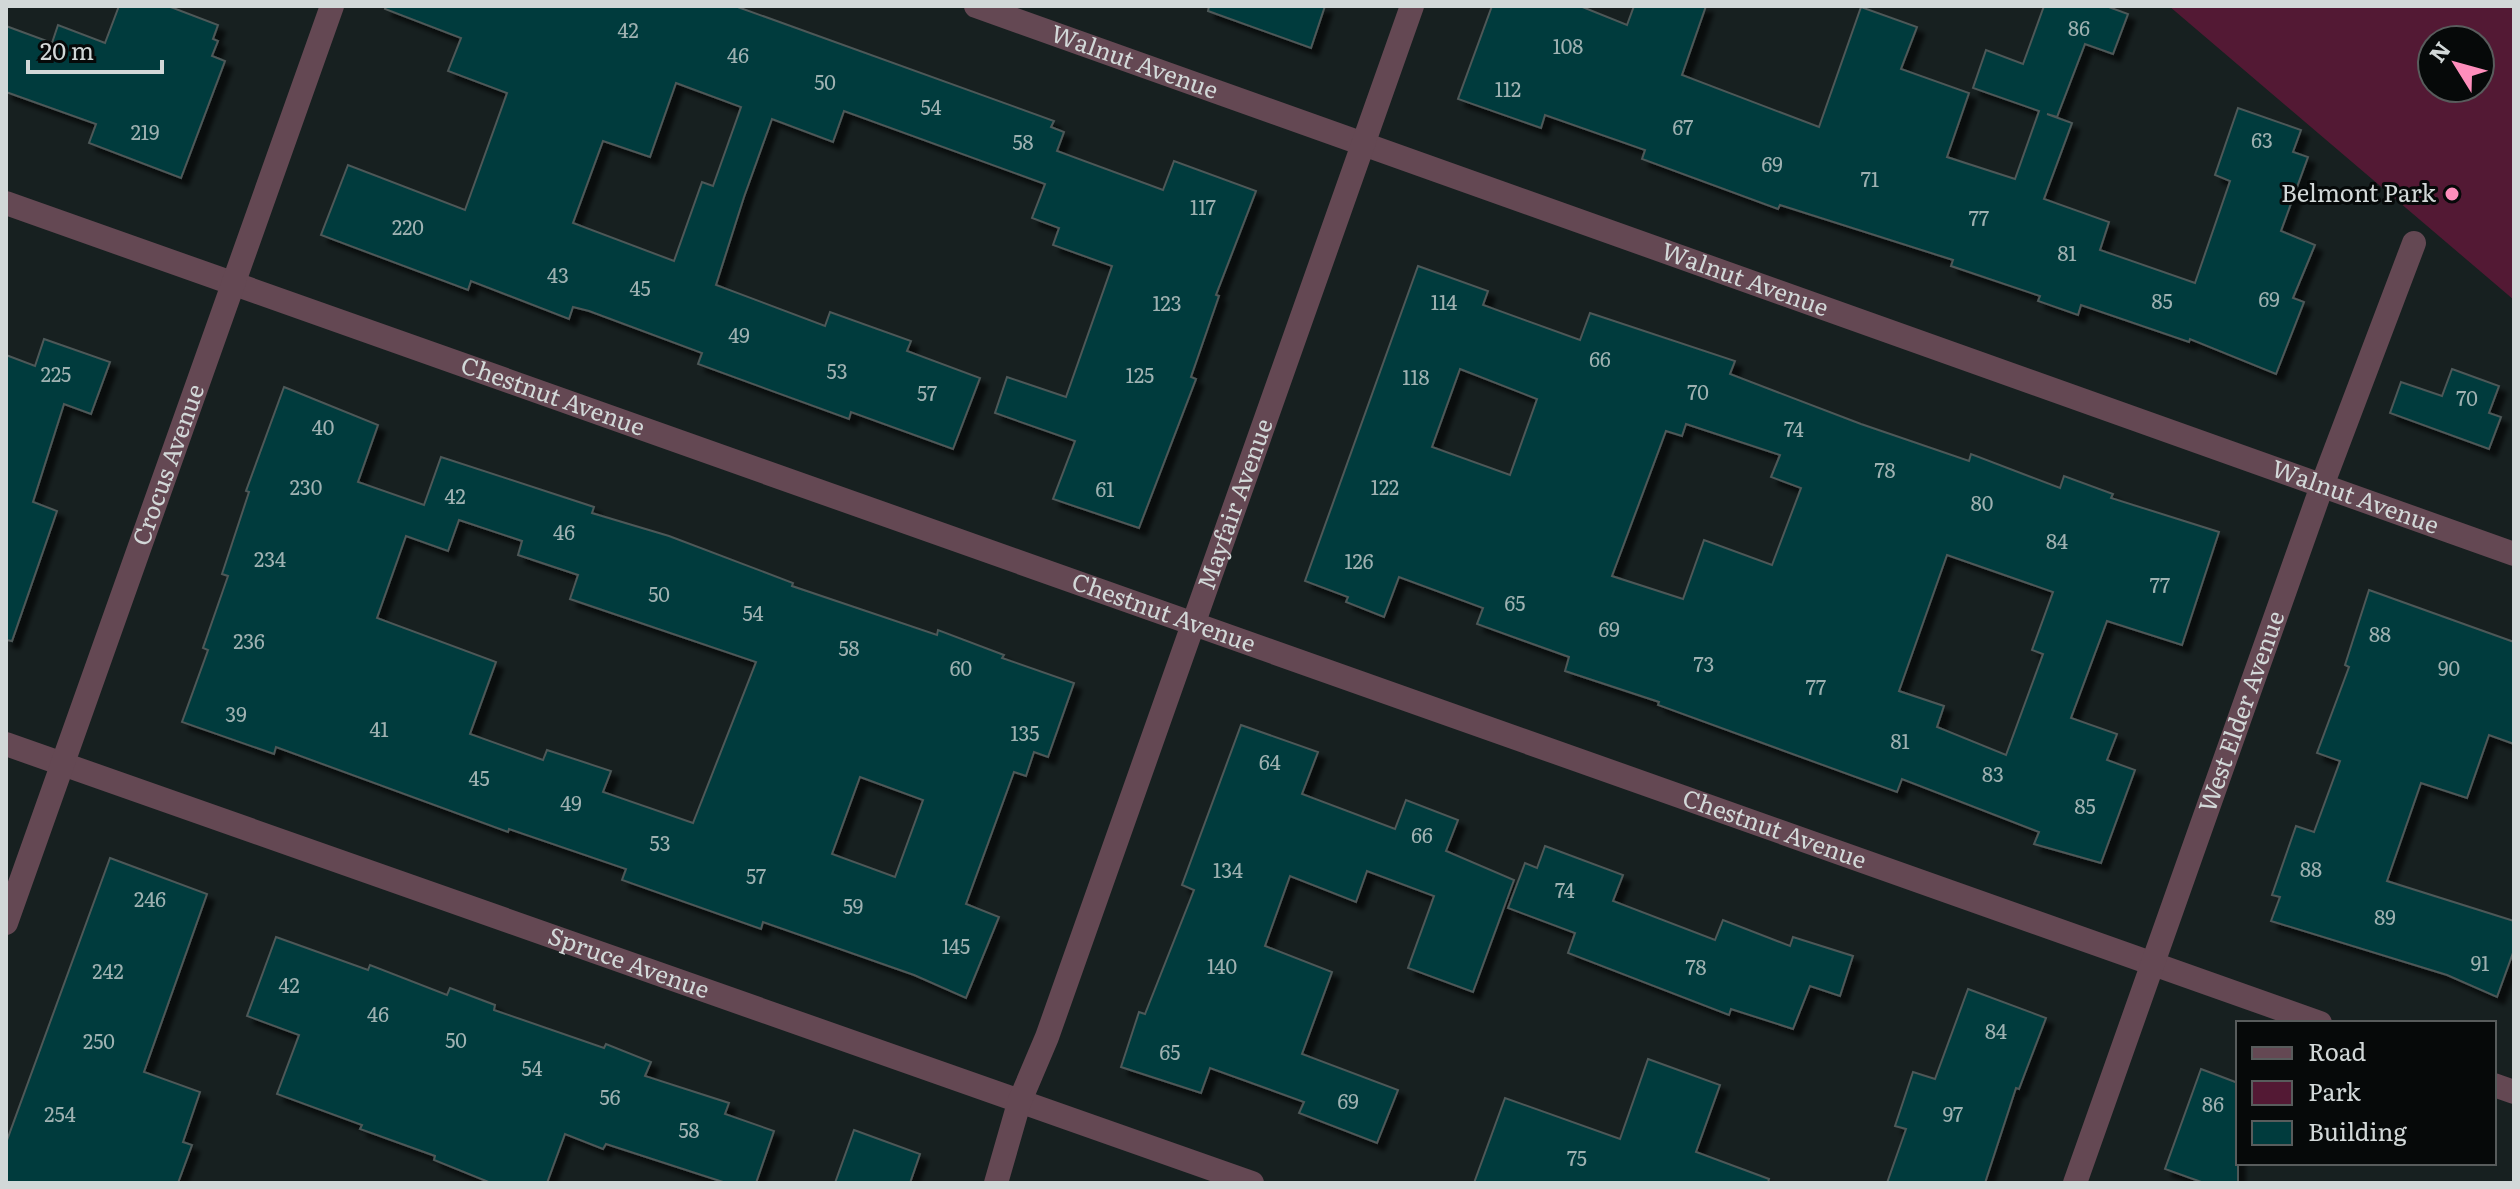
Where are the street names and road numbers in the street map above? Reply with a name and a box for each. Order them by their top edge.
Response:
street label: Walnut Avenue [1047,14,1224,106]
street label: Walnut Avenue [1657,232,1834,323]
street label: Chestnut Avenue [457,346,650,443]
street label: Crocus Avenue [122,379,211,550]
street label: Mayfair Avenue [1187,413,1280,594]
street label: Walnut Avenue [2267,449,2444,541]
street label: Chestnut Avenue [1068,562,1261,660]
street label: West Elder Avenue [2188,605,2291,816]
street label: Chestnut Avenue [1678,779,1872,876]
street label: Spruce Avenue [544,916,715,1006]

